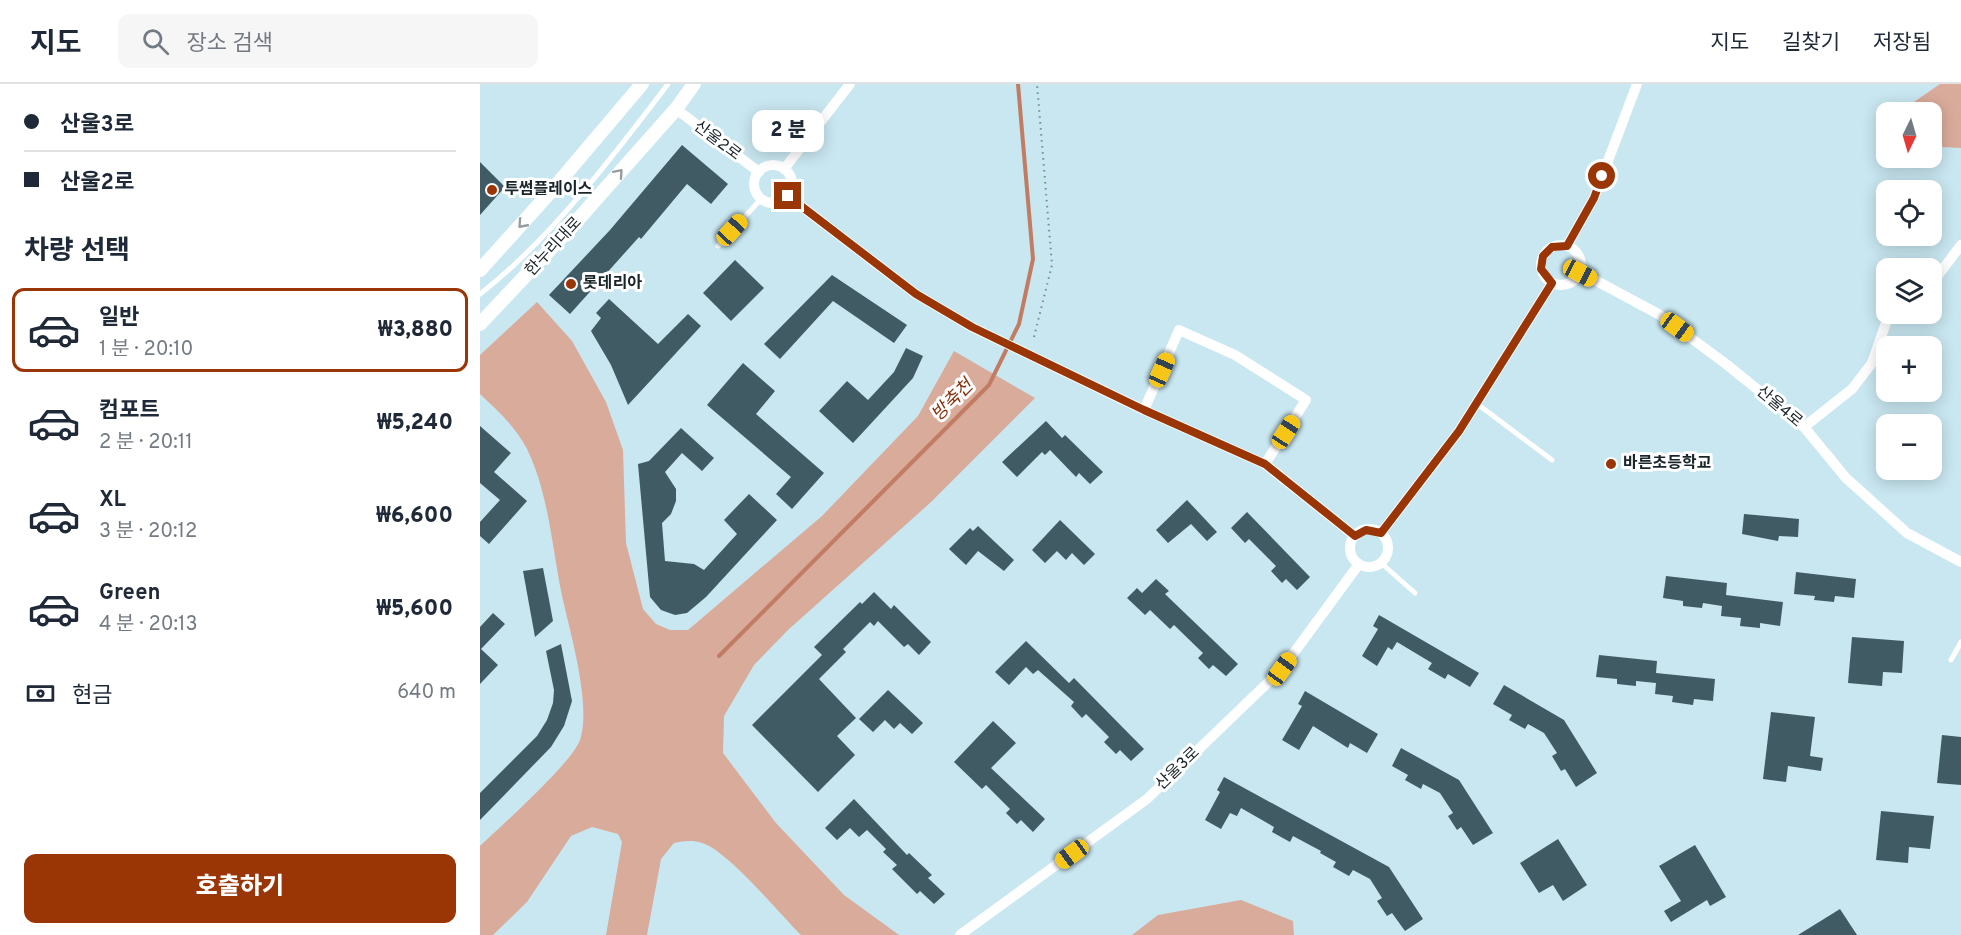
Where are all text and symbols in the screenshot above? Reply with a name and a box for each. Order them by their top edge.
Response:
search box [118,14,538,68]
icon: search [139,25,172,58]
text: 지도 [30,27,82,63]
text: 지도 [1710,30,1749,57]
text: 길찾기 [1782,30,1840,57]
text: 저장됨 [1873,30,1931,57]
text: 장소 검색 [187,31,273,58]
north arrow [1876,102,1942,168]
map controls [1876,102,1942,480]
callout: 2 분 [752,109,824,151]
text: 산울3로 [60,112,134,139]
street label: 산울2로 [689,117,745,165]
text: 2 분 [770,118,806,144]
route start [1588,162,1615,189]
text: 산울2로 [60,170,134,197]
one-way arrow [612,170,623,180]
place label: 투썸플레이스 [504,180,593,200]
button: locate [1876,180,1942,246]
route end [774,182,801,209]
marker: 투썸플레이스 [485,183,499,197]
car [713,211,751,249]
street label: 한누리대로 [522,213,587,281]
one-way arrow [518,217,529,228]
text: 차량 선택 [24,235,130,269]
car [1560,257,1600,289]
button: layers [1876,258,1942,324]
place label: 롯데리아 [583,274,642,294]
marker: 롯데리아 [564,277,578,291]
icon: car [27,303,81,357]
text: 일반 [99,305,139,332]
car [1657,309,1697,345]
text: ₩3,880 [378,317,453,344]
button: + [1876,336,1942,402]
text: 1 분 · 20:10 [99,337,193,363]
car [1146,350,1178,390]
water label: 방축천 [927,374,980,427]
street label: 산울4로 [1752,382,1806,432]
icon: car [27,396,81,450]
text: 컴포트 [99,398,160,425]
text: ₩5,240 [377,410,453,437]
car [1269,412,1303,452]
button: − [1876,414,1942,480]
text: 2 분 · 20:11 [99,430,193,456]
place label: 바른초등학교 [1623,453,1712,474]
marker: 바른초등학교 [1604,457,1618,471]
text: XL [99,487,126,514]
icon: car [27,489,81,543]
text: ₩6,600 [376,503,453,530]
text: 3 분 · 20:12 [99,519,197,545]
text: Green [99,580,161,607]
icon: car [27,582,81,636]
text: ₩5,600 [376,596,453,623]
text: 4 분 · 20:13 [99,612,198,638]
car [1264,649,1300,689]
icon: cash [24,677,57,710]
text: 640 m [397,680,456,706]
text: 현금 [72,683,112,710]
street label: 산울3로 [1152,743,1204,795]
car [1052,836,1092,872]
button: 호출하기 [24,854,456,923]

